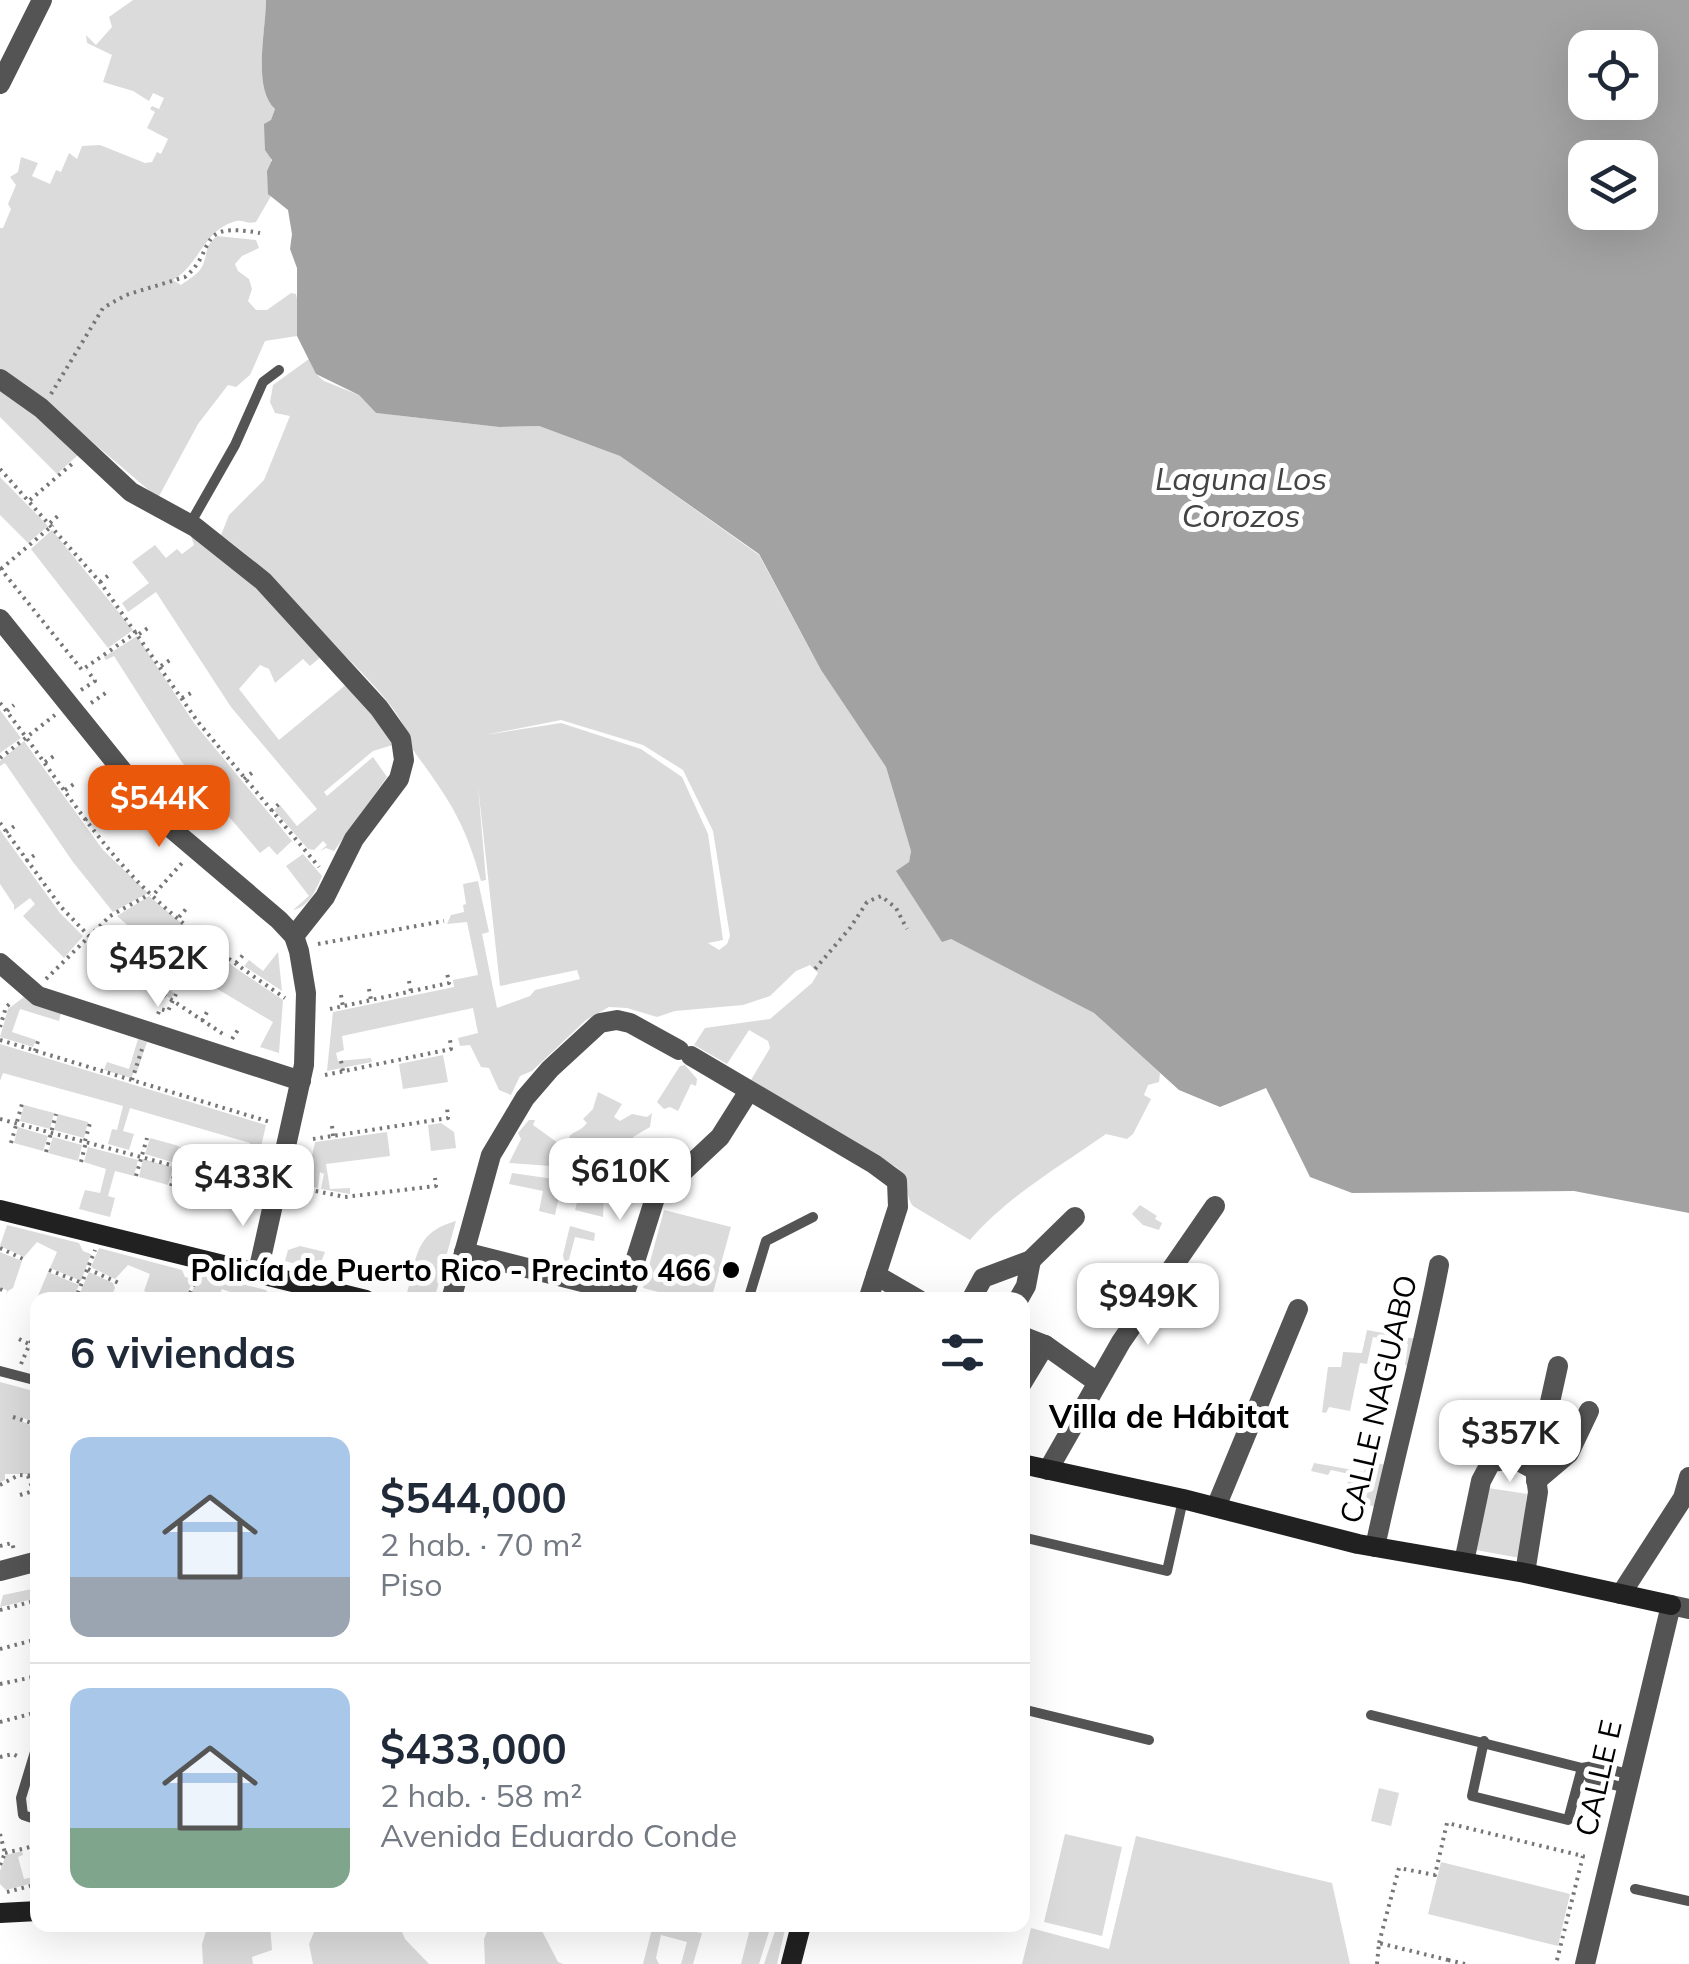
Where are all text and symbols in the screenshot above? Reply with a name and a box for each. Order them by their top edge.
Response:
map controls [1568,30,1658,230]
button: locate [1568,30,1658,120]
button: layers [1568,140,1658,230]
water label: Laguna Los Corozos [1155,458,1327,535]
pin: $544K [89,765,229,850]
text: $544K [110,777,208,817]
pin: $452K [88,925,228,1010]
text: $452K [109,937,207,977]
pin: $610K [550,1138,690,1223]
pin: $433K [173,1144,313,1229]
text: $610K [571,1150,669,1190]
text: $433K [194,1156,292,1196]
place label: Policía de Puerto Rico - Precinto 466 [190,1251,711,1289]
marker: Policía de Puerto Rico - Precinto 466 [720,1259,742,1281]
pin: $949K [1078,1263,1218,1348]
street label: CALLE NAGUABO [1331,1271,1425,1527]
text: $949K [1099,1275,1197,1315]
icon: filters [935,1325,990,1380]
text: 6 viviendas [70,1326,296,1379]
district label: Villa de Hábitat [1048,1396,1289,1436]
pin: $357K [1440,1400,1580,1485]
text: $357K [1461,1412,1559,1452]
text: $544,000 [380,1471,567,1524]
icon: home [150,1477,270,1597]
text: 2 hab. · 70 m² [380,1524,582,1564]
text: Piso [380,1564,443,1604]
street label: CALLE E [1566,1716,1630,1840]
text: $433,000 [380,1722,567,1775]
icon: home [150,1728,270,1848]
text: 2 hab. · 58 m² [380,1775,582,1815]
text: Avenida Eduardo Conde [380,1815,737,1855]

